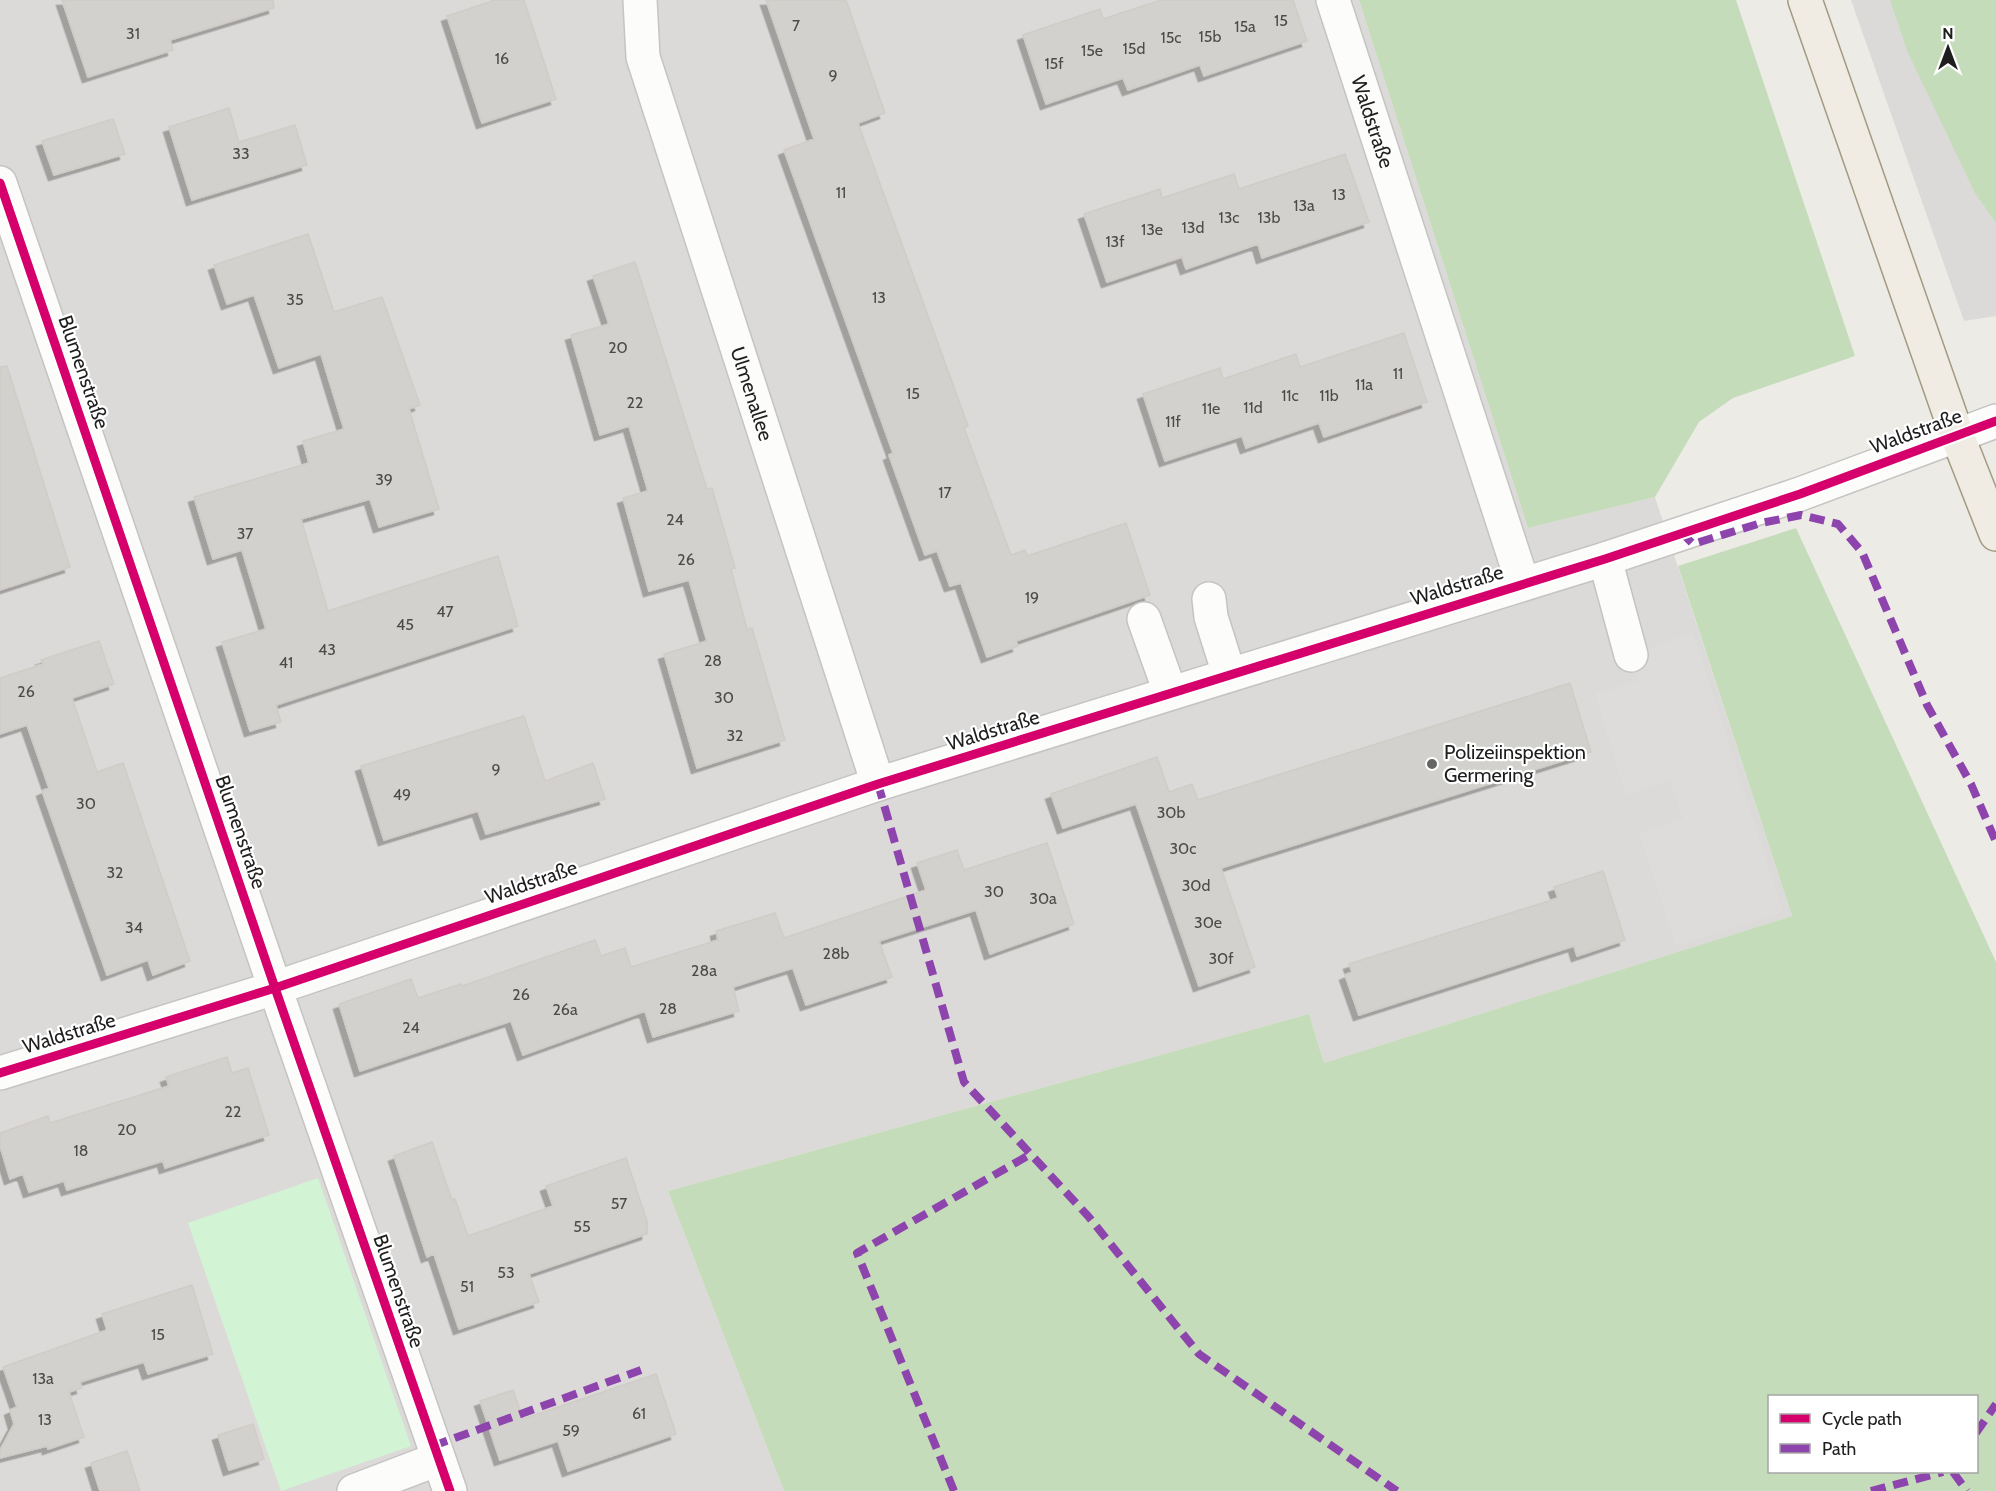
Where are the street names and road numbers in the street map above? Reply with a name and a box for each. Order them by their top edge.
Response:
street label: Waldstraße [1346,72,1399,171]
street label: Blumenstraße [53,312,115,432]
street label: Ulmenallee [725,344,778,444]
street label: Waldstraße [1867,403,1965,459]
street label: Waldstraße [1408,560,1506,610]
street label: Waldstraße [944,705,1042,755]
street label: Blumenstraße [210,772,272,892]
street label: Waldstraße [482,855,580,909]
street label: Waldstraße [20,1008,118,1058]
street label: Blumenstraße [368,1231,430,1351]

